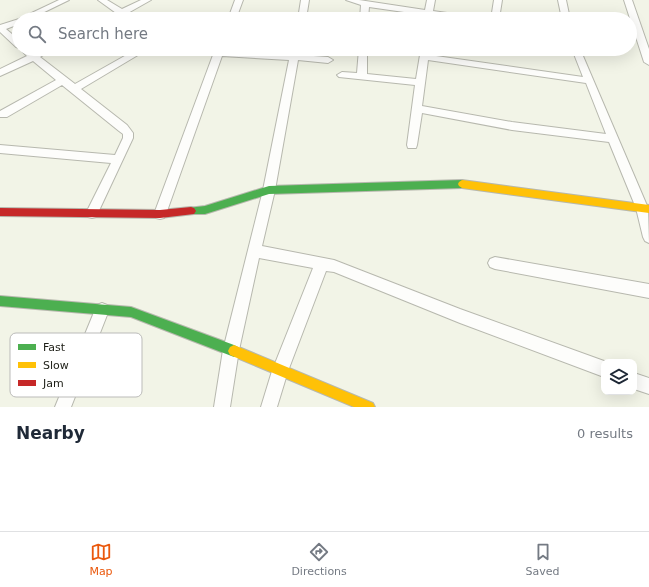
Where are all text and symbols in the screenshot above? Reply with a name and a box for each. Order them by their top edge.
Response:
search box [12,12,637,56]
icon: search [26,23,48,45]
text: Search here [58,25,148,43]
legend [10,333,142,397]
text: Fast [43,341,66,354]
text: Slow [43,359,69,372]
map controls [601,359,637,395]
button: layers [601,359,637,395]
text: Jam [42,377,64,390]
text: Nearby [16,423,85,443]
text: 0 results [577,426,633,441]
tab: Map [89,541,113,578]
tab: Directions [291,541,347,578]
tab: Saved [526,541,560,578]

